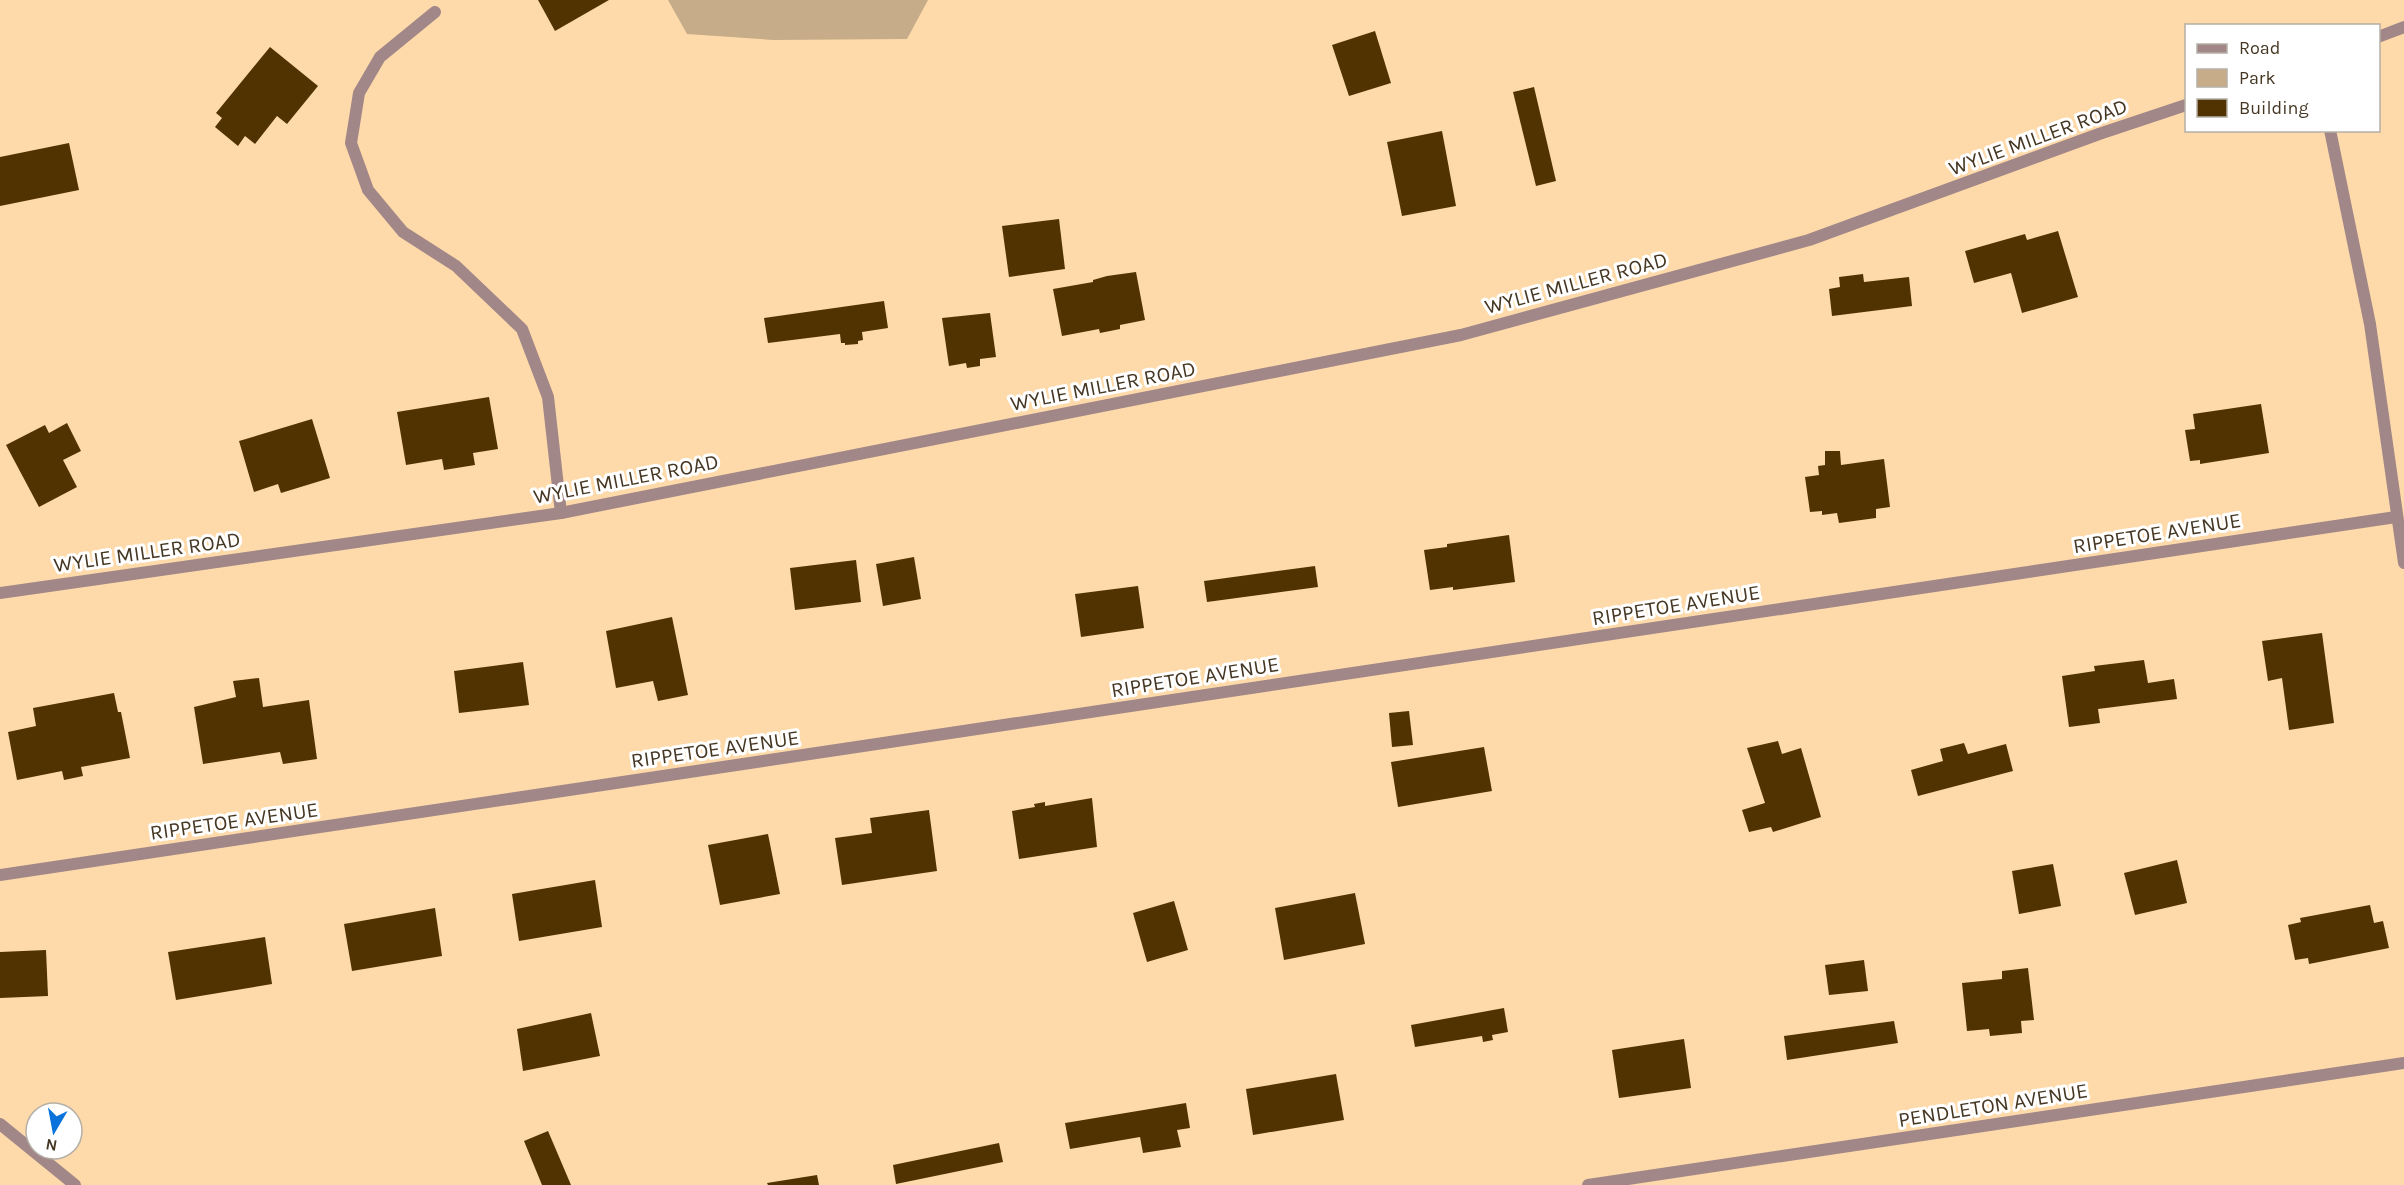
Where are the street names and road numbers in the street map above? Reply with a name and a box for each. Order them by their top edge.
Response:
street label: WYLIE MILLER ROAD [1946,94,2130,180]
street label: WYLIE MILLER ROAD [1482,247,1670,319]
street label: WYLIE MILLER ROAD [1008,356,1198,416]
street label: WYLIE MILLER ROAD [531,449,721,509]
street label: RIPPETOE AVENUE [2071,508,2243,558]
street label: WYLIE MILLER ROAD [52,527,242,577]
street label: RIPPETOE AVENUE [1590,580,1762,630]
street label: RIPPETOE AVENUE [1109,652,1281,702]
street label: RIPPETOE AVENUE [629,725,801,773]
street label: RIPPETOE AVENUE [148,797,320,845]
street label: PENDLETON AVENUE [1896,1078,2090,1132]

